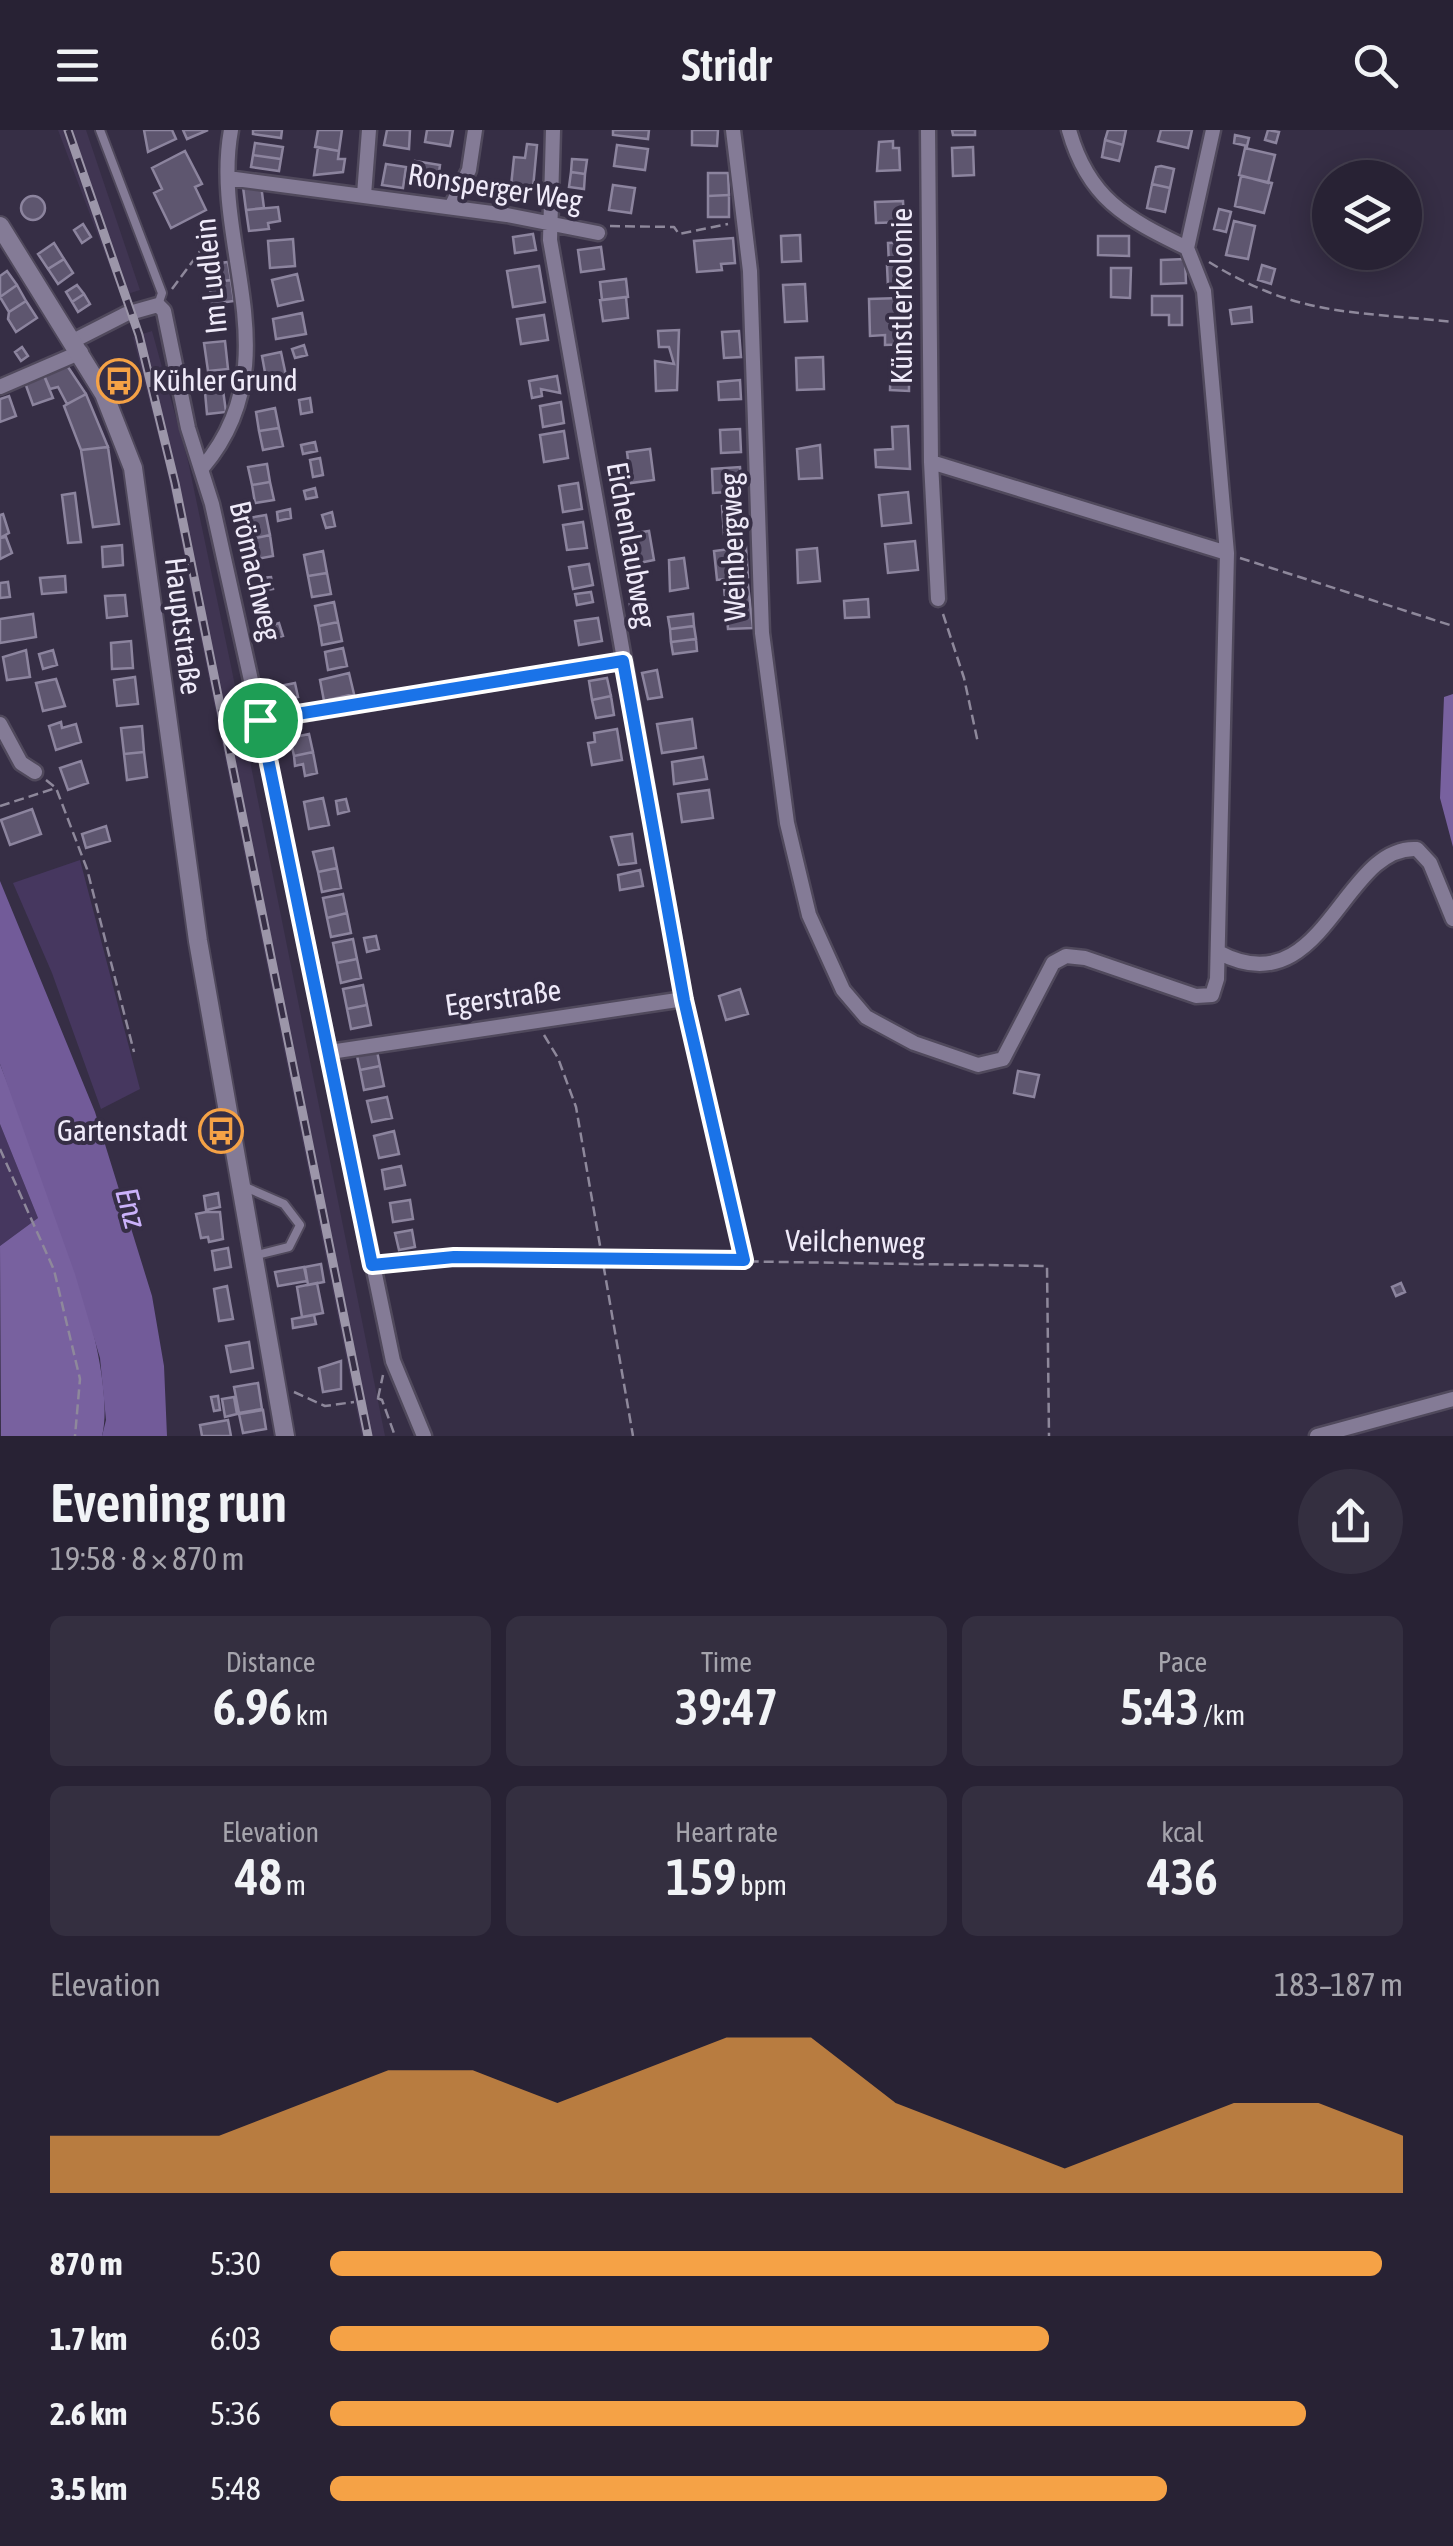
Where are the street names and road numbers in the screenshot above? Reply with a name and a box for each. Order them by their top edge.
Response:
street label: Ronsperger Weg [405,156,585,218]
street label: Künstlerkolonie [884,208,918,384]
street label: Im Ludlein [187,216,233,336]
street label: Eichenlaubweg [601,459,663,631]
street label: Weinbergweg [712,472,752,622]
street label: Brömachweg [223,498,289,644]
street label: Hauptstraße [159,555,209,696]
street label: Egerstraße [443,972,563,1022]
street label: Veilchenweg [785,1223,925,1259]

